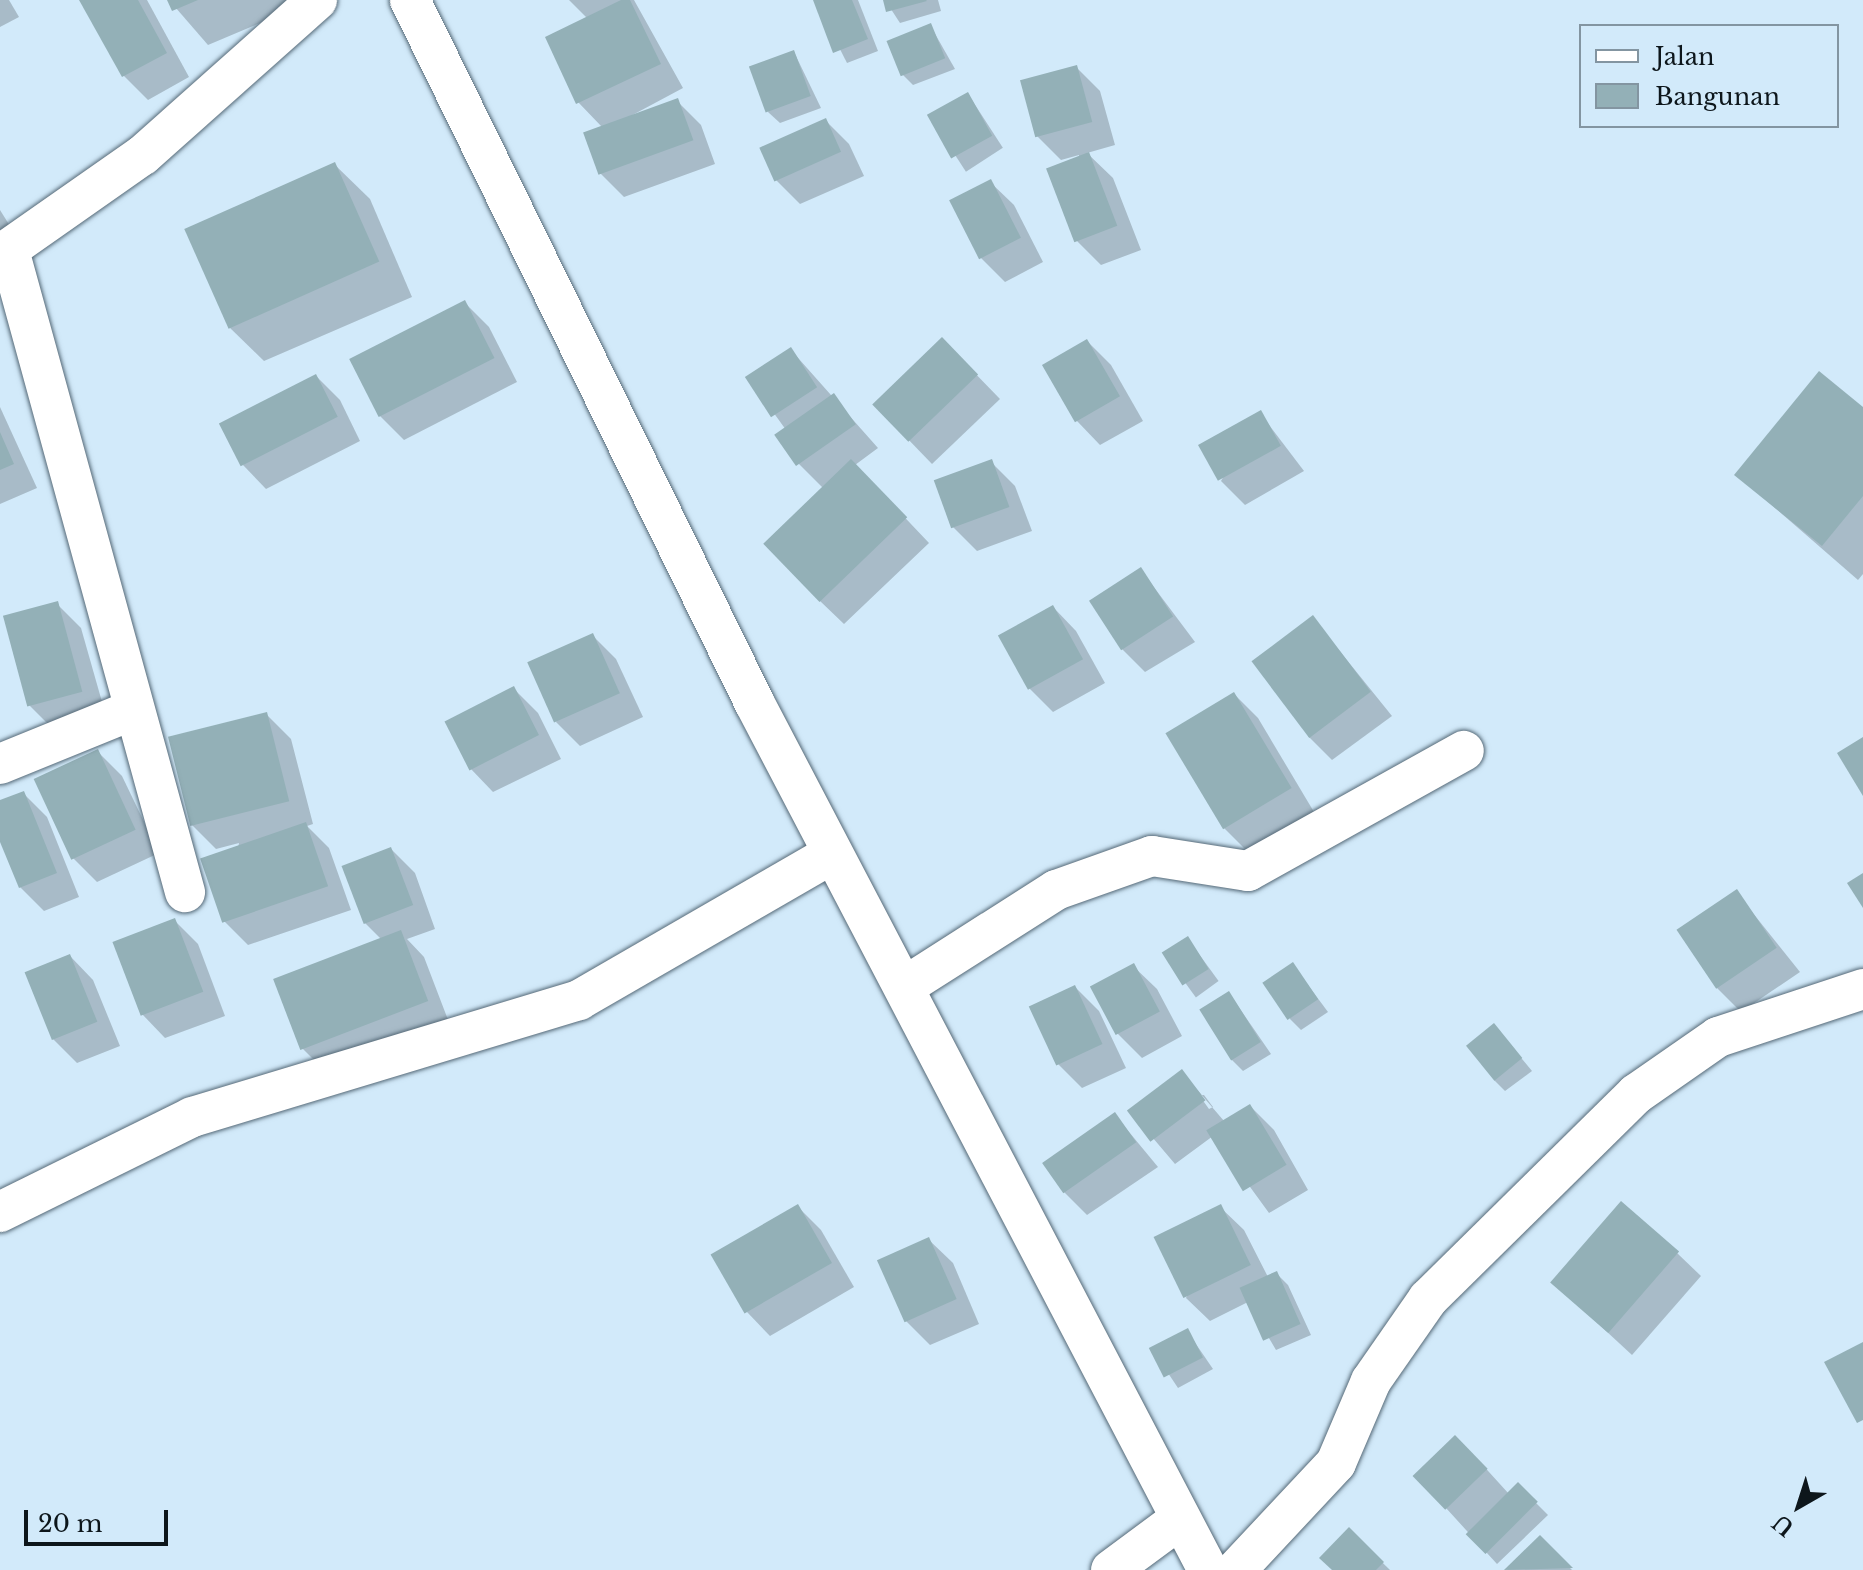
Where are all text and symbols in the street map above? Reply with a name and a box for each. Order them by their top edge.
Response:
legend [1579,24,1839,128]
text: Jalan [1655,42,1715,71]
text: Bangunan [1655,82,1780,111]
north arrow [1759,1466,1839,1546]
scale bar [28,1494,172,1544]
text: U [1768,1508,1800,1542]
text: 20 m [38,1509,103,1538]

